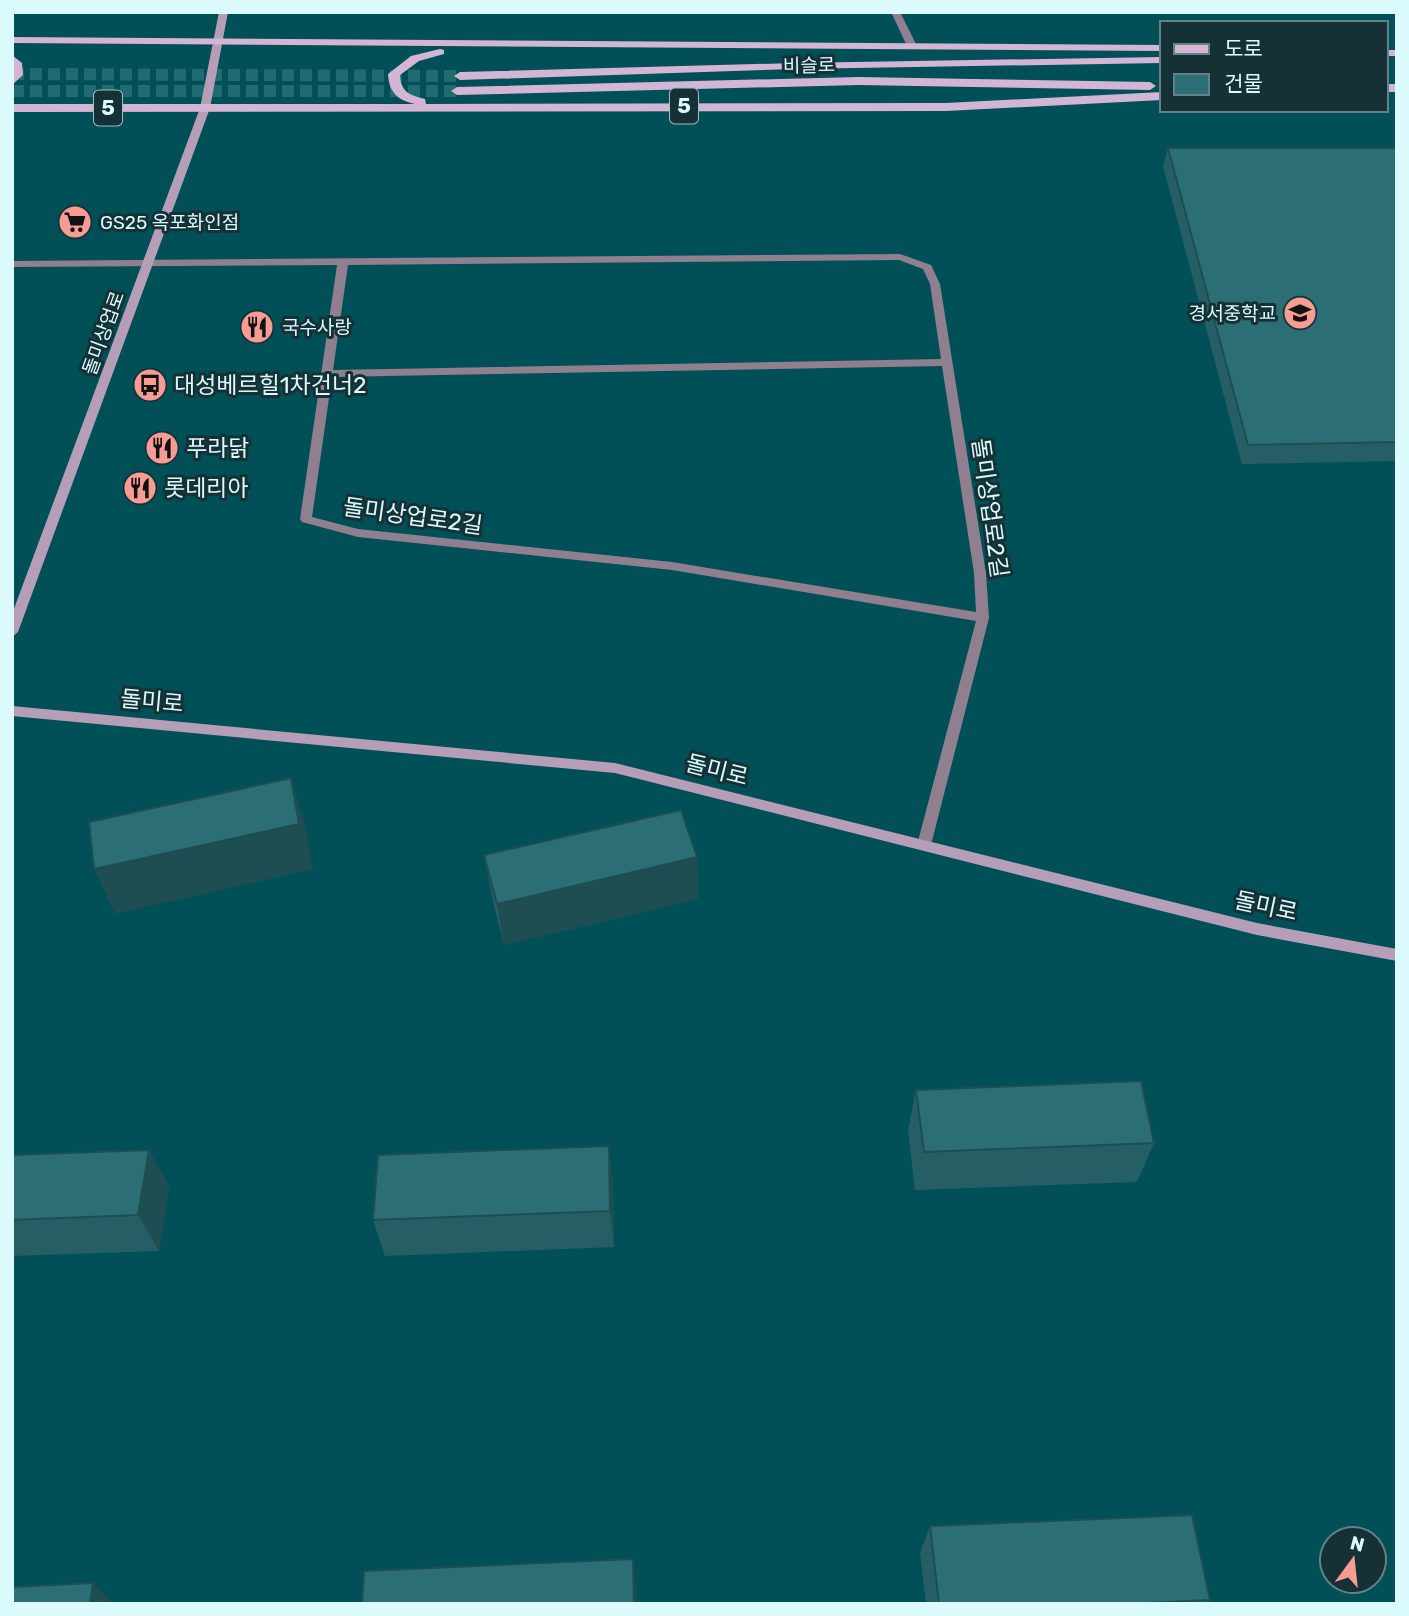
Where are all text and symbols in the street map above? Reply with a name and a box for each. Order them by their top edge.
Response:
legend [1160,21,1388,112]
text: 도로 [1224,36,1263,61]
street label: 비슬로 [783,54,835,77]
text: 건물 [1224,71,1263,96]
road number: 5 [670,88,698,124]
road number: 5 [94,90,122,126]
supermarket icon: GS25 옥포화인점 [56,203,94,241]
place label: GS25 옥포화인점 [100,211,239,234]
street label: 돌미상업로 [78,288,129,378]
school or university icon: 경서중학교 [1281,294,1319,332]
place label: 경서중학교 [1189,302,1276,325]
restaurant icon: 국수사랑 [238,308,276,346]
place label: 국수사랑 [282,316,352,339]
bus stop icon: 대성베르힐1차건너2 [131,366,169,404]
place label: 대성베르힐1차건너2 [174,371,367,399]
restaurant icon: 푸라닭 [143,429,181,467]
place label: 푸라닭 [186,434,249,462]
street label: 돌미상업로2길 [966,437,1014,579]
restaurant icon: 롯데리아 [121,469,159,507]
place label: 롯데리아 [164,474,249,502]
street label: 돌미상업로2길 [342,492,484,540]
street label: 돌미로 [119,684,185,718]
street label: 돌미로 [683,749,751,791]
street label: 돌미로 [1232,886,1300,926]
north arrow [1318,1525,1388,1595]
text: N [1348,1531,1367,1557]

